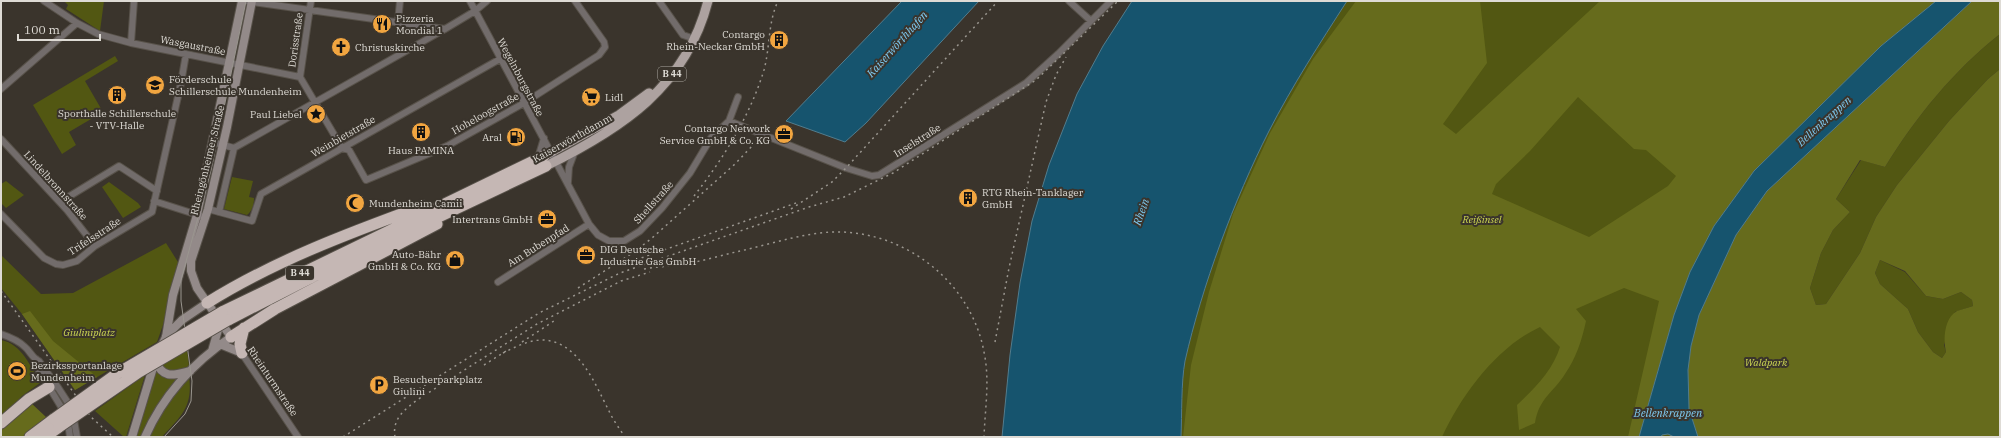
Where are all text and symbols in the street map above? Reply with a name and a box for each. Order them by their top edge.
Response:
water label: Kaiserwörthhafen [863,8,931,81]
street label: Dorisstraße [285,12,306,68]
place label: Pizzeria Mondial 1 [396,12,443,37]
restaurant icon: Pizzeria Mondial 1 [371,13,393,35]
scale bar [18,16,100,42]
text: 100 m [24,22,60,37]
place label: Contargo Rhein-Neckar GmbH [666,28,765,53]
building icon: Contargo Rhein-Neckar GmbH [768,29,790,51]
street label: Wasgaustraße [159,33,227,58]
church icon: Christuskirche [330,36,352,58]
street label: Wegelnburgstraße [494,36,547,119]
place label: Christuskirche [355,41,425,54]
road number: B 44 [658,67,686,81]
place label: Förderschule Schillerschule Mundenheim [169,73,302,98]
school or university icon: Förderschule Schillerschule Mundenheim [144,74,166,96]
building icon: Sporthalle Schillerschule - VTV-Halle [106,84,128,106]
supermarket icon: Lidl [580,86,602,108]
street label: Hoheloogstraße [449,90,521,137]
place label: Lidl [605,91,623,104]
water label: Bellenkrappen [1793,92,1855,150]
place icon: Paul Liebel [305,103,327,125]
street label: Rheingönheimer Straße [188,104,227,216]
place label: Sporthalle Schillerschule - VTV-Halle [58,107,176,132]
place label: Paul Liebel [250,108,302,121]
street label: Kaiserwörthdamm [530,111,615,166]
street label: Weinbietstraße [309,113,378,160]
building icon: Haus PAMINA [410,121,432,143]
street label: Inselstraße [891,121,943,160]
place label: Contargo Network Service GmbH & Co. KG [660,122,770,147]
office icon: Contargo Network Service GmbH & Co. KG [773,123,795,145]
fuel station icon: Aral [505,126,527,148]
place label: Aral [482,131,502,144]
place label: Haus PAMINA [388,144,454,157]
street label: Lindelbronnstraße [21,148,90,223]
street label: Shellstraße [631,178,676,227]
place label: RTG Rhein-Tanklager GmbH [982,186,1084,211]
building icon: RTG Rhein-Tanklager GmbH [957,187,979,209]
mosque icon: Mundenheim Camii [344,192,366,214]
water label: Rhein [1130,196,1152,228]
place label: Mundenheim Camii [369,197,462,210]
office icon: Intertrans GmbH [536,208,558,230]
place label: Intertrans GmbH [452,213,533,226]
park label: Reißinsel [1462,213,1502,226]
street label: Trifelsstraße [65,214,123,258]
street label: Am Bubenpfad [505,221,572,270]
place label: DIG Deutsche Industrie Gas GmbH [600,243,696,268]
office icon: DIG Deutsche Industrie Gas GmbH [575,244,597,266]
place label: Auto-Bähr GmbH & Co. KG [368,248,442,273]
shop icon: Auto-Bähr GmbH & Co. KG [444,249,466,271]
road number: B 44 [286,266,314,280]
park label: Giuliniplatz [63,326,115,339]
street label: Rheinturmstraße [244,344,301,419]
park label: Waldpark [1745,356,1788,369]
place label: Bezirkssportanlage Mundenheim [31,359,122,384]
sports icon: Bezirkssportanlage Mundenheim [6,360,28,382]
place label: Besucherparkplatz Giulini [393,373,482,398]
parking icon: Besucherparkplatz Giulini [368,374,390,396]
water label: Bellenkrappen [1633,406,1703,420]

